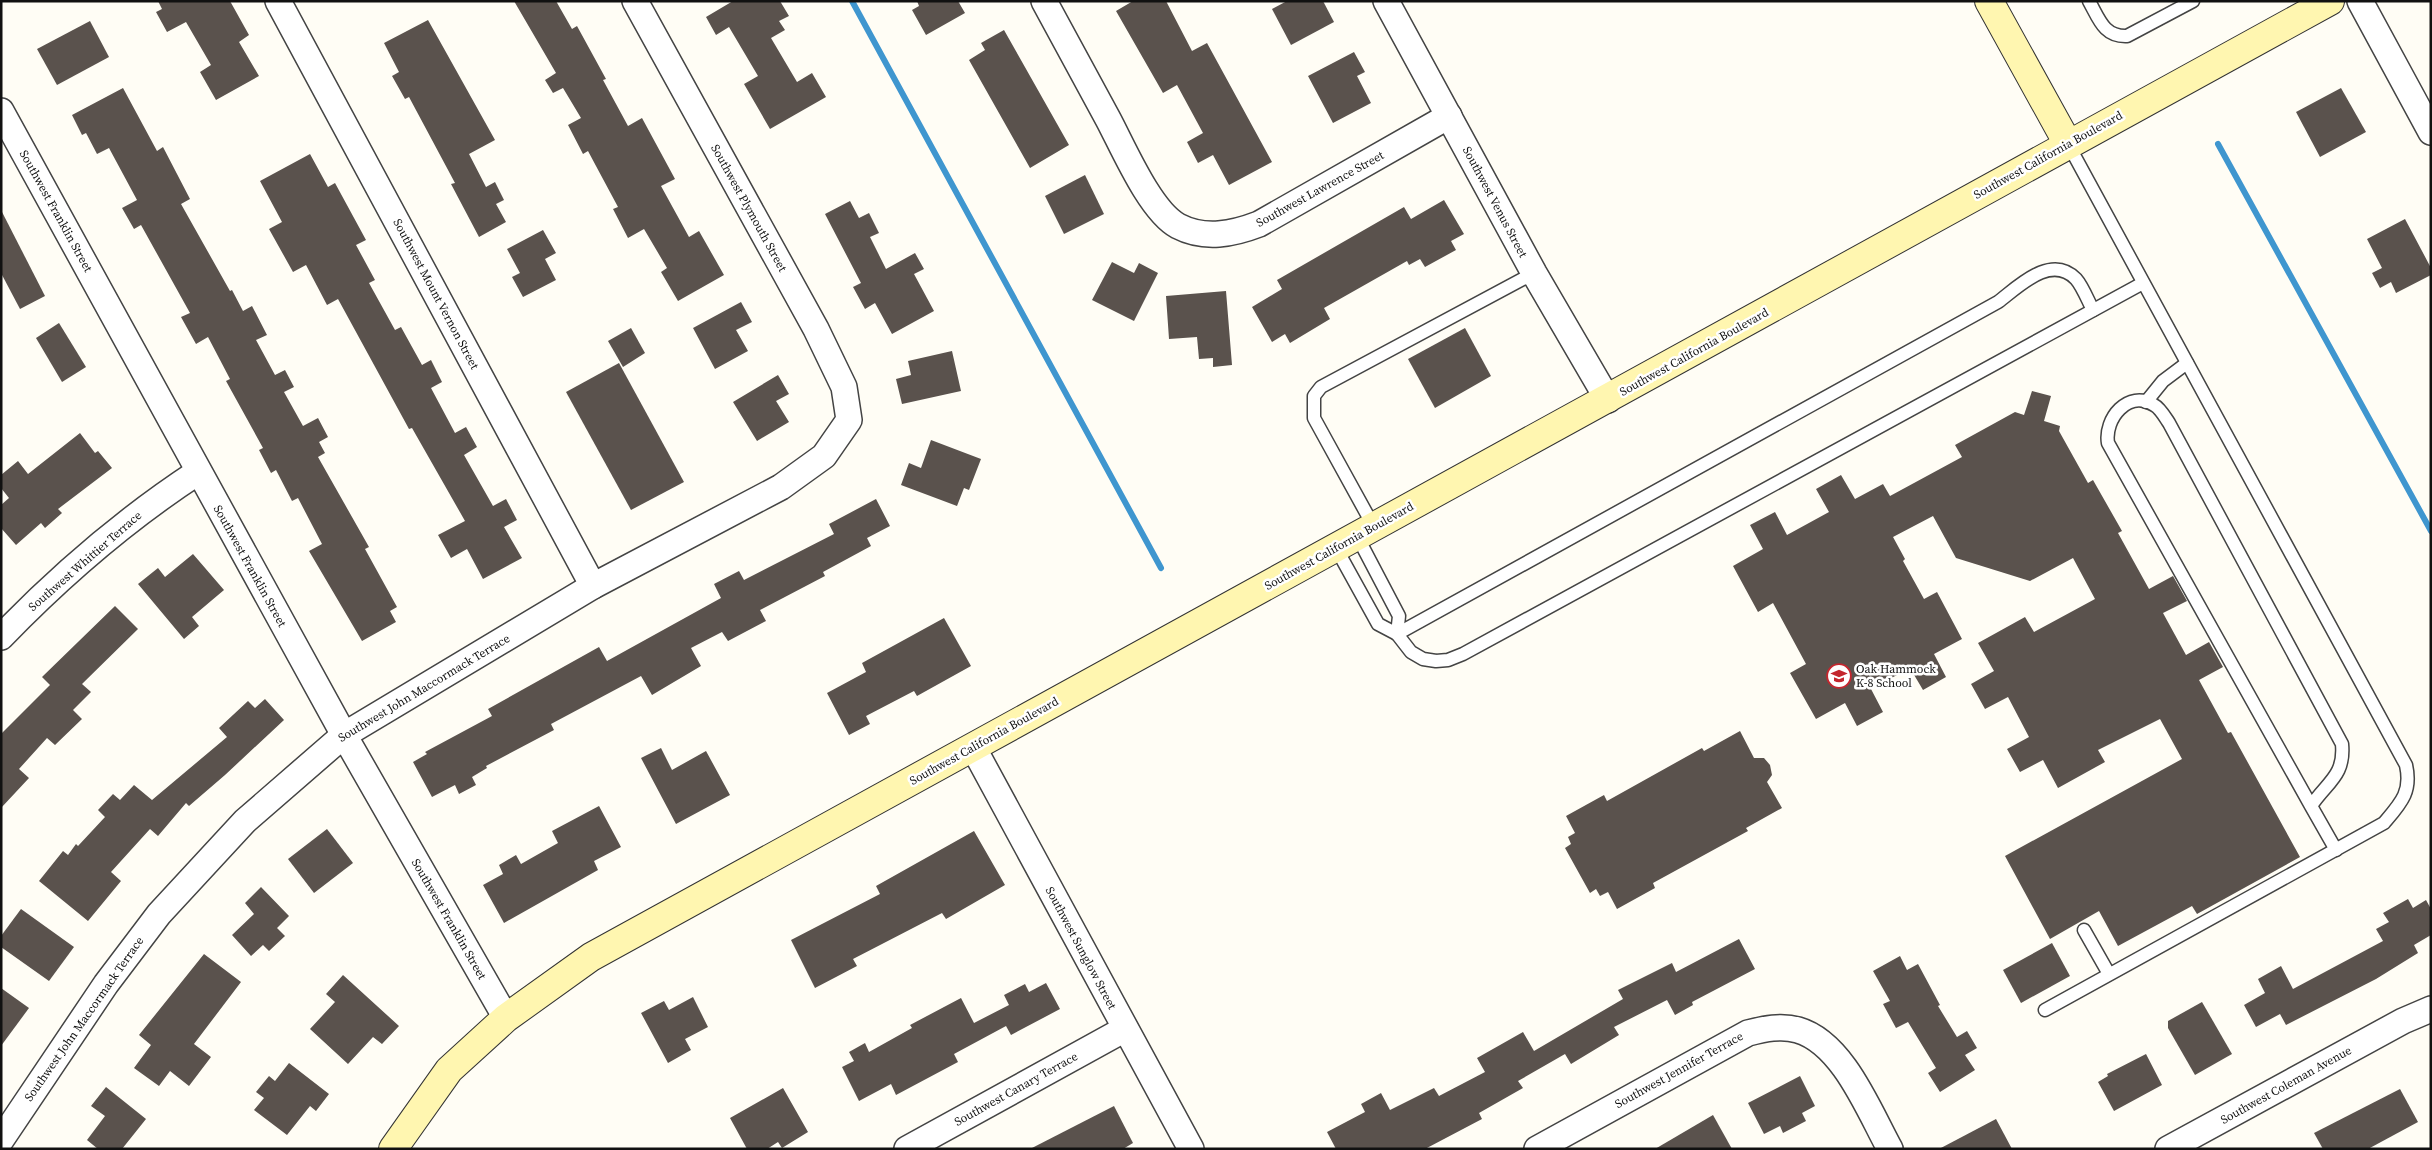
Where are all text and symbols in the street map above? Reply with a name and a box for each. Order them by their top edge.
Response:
street label: Southwest California Boulevard [1971,107,2125,203]
street label: Southwest Plymouth Street [707,142,791,275]
street label: Southwest Venus Street [1459,144,1531,260]
street label: Southwest Franklin Street [16,147,96,275]
street label: Southwest Lawrence Street [1253,147,1387,231]
street label: Southwest Mount Vernon Street [389,216,483,372]
street label: Southwest California Boulevard [1617,304,1771,400]
street label: Southwest California Boulevard [1262,498,1416,594]
street label: Southwest Franklin Street [210,502,290,630]
street label: Southwest Whittier Terrace [25,507,145,615]
street label: Southwest John Maccormack Terrace [335,630,513,746]
place label: Oak Hammock K-8 School [1856,661,1936,691]
school or university icon: Oak Hammock K-8 School [1826,663,1852,689]
street label: Southwest California Boulevard [907,693,1061,789]
street label: Southwest Franklin Street [408,856,490,982]
street label: Southwest Sunglow Street [1042,884,1120,1012]
street label: Southwest John Maccormack Terrace [21,933,147,1105]
street label: Southwest Jennifer Terrace [1612,1028,1746,1112]
street label: Southwest Coleman Avenue [2218,1042,2354,1128]
street label: Southwest Canary Terrace [951,1048,1081,1130]

